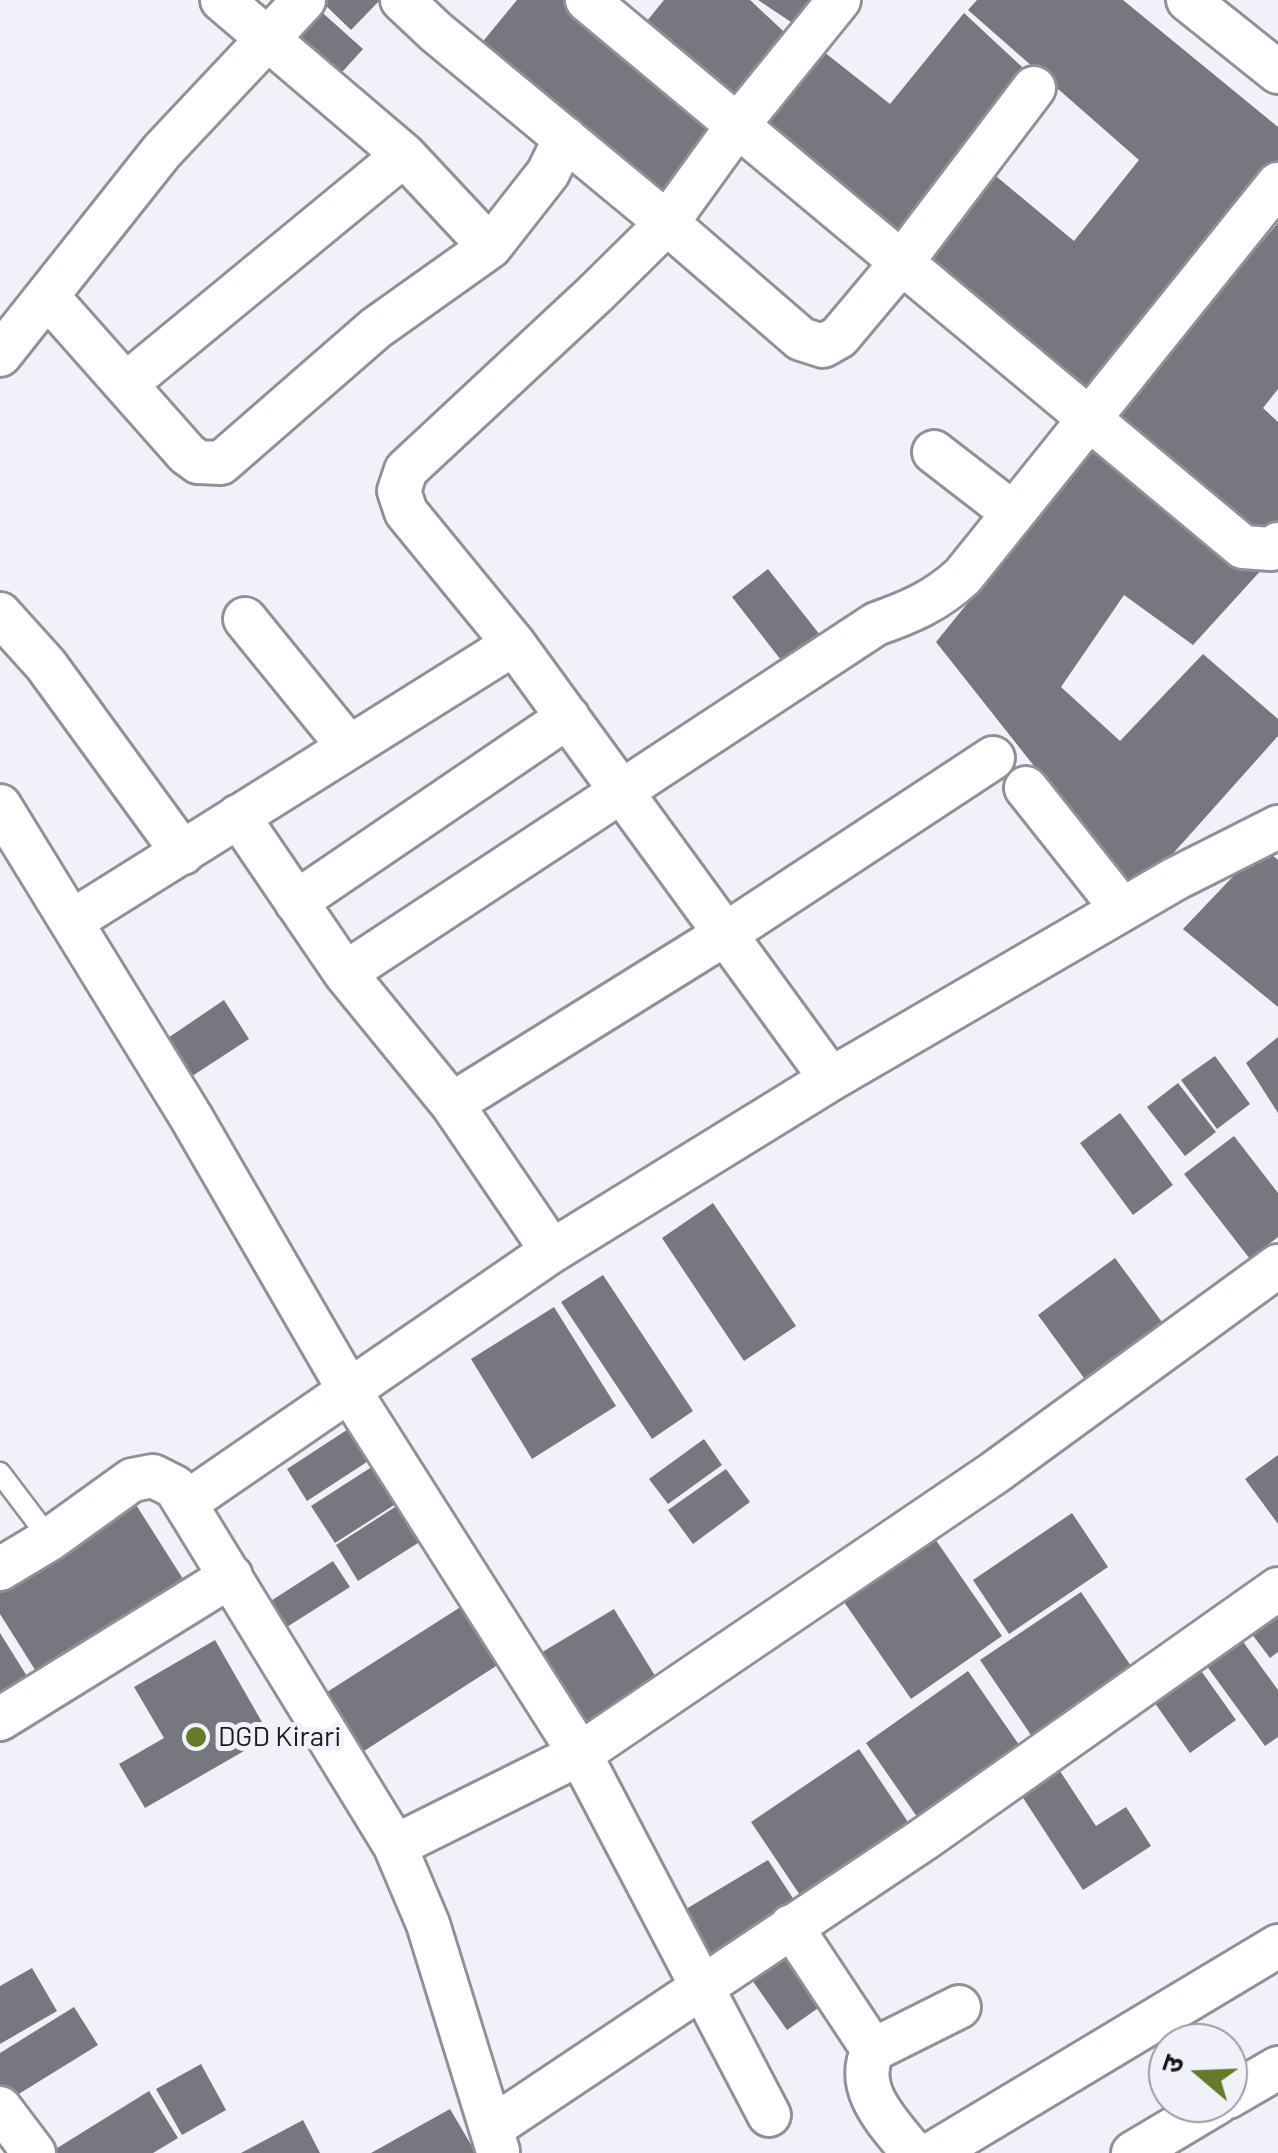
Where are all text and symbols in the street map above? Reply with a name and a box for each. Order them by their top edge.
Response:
place label: DGD Kirari [218,1720,341,1754]
marker: DGD Kirari [183,1724,209,1750]
north arrow [1148,2023,1248,2123]
text: उ [1153,2051,1190,2077]

